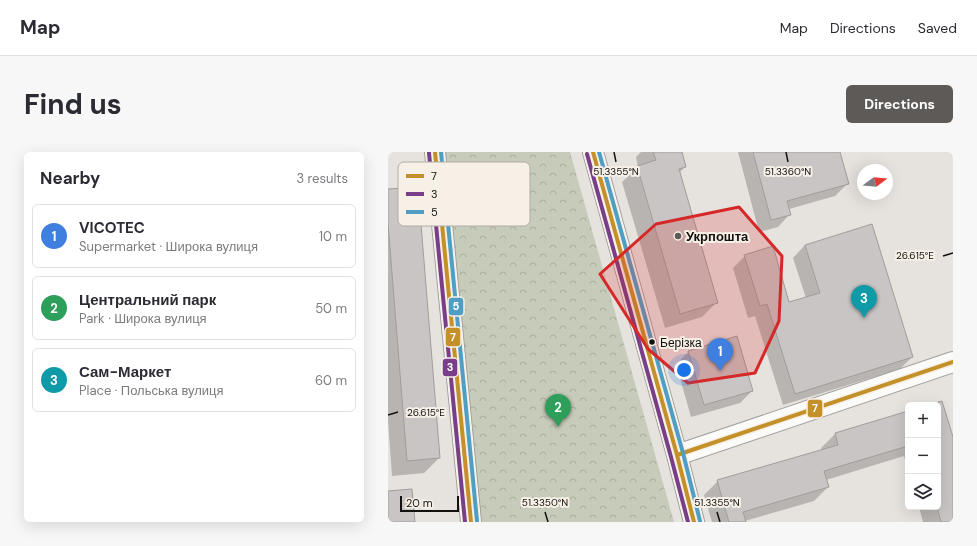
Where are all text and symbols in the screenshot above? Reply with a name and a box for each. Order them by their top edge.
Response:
text: Map [20,15,60,40]
text: Map [780,19,808,37]
text: Directions [830,19,896,37]
text: Saved [918,19,957,37]
button: Directions [846,85,953,123]
text: Find us [24,86,122,123]
legend [398,162,530,226]
north arrow [857,164,893,200]
text: 51.3355°N [593,165,639,178]
text: 51.3360°N [765,165,811,178]
text: Nearby [40,167,100,189]
text: 7 [431,169,437,183]
text: 3 results [296,170,348,187]
text: 3 [431,187,438,201]
text: 5 [431,205,438,219]
text: VICOTEC [79,218,145,238]
text: 1 [52,228,56,245]
text: 10 m [319,228,347,245]
place label: Укрпошта [686,228,749,245]
marker: Укрпошта [673,231,683,241]
text: Supermarket · Широка вулиця [79,238,258,255]
text: 26.615°E [896,249,934,262]
pin: 3 [851,285,877,318]
text: Центральний парк [79,290,216,310]
line badge: 5 [448,297,464,316]
text: 5 [453,299,460,313]
text: 2 [50,300,58,317]
text: 50 m [315,300,347,317]
text: Park · Широка вулиця [79,310,207,327]
line badge: 7 [445,327,461,347]
text: 7 [450,330,456,344]
place label: Берізка [660,335,702,351]
marker: Берізка [647,337,657,347]
pin: 1 [707,338,733,371]
line badge: 3 [442,358,458,377]
text: 3 [447,360,453,374]
your location [674,360,694,380]
text: Сам-Маркет [79,362,171,382]
text: 3 [50,372,58,389]
text: 60 m [315,372,347,389]
text: Place · Польська вулиця [79,382,224,399]
pin: 2 [545,394,571,427]
line badge: 7 [807,399,823,418]
text: 7 [812,401,818,415]
map controls [905,402,941,510]
button: + [905,402,941,438]
text: 26.615°E [407,406,445,419]
button: − [905,438,941,474]
button: layers [905,474,941,510]
scale bar [400,494,459,513]
text: 20 m [406,496,432,510]
text: 51.3350°N [522,496,568,509]
text: 51.3355°N [694,496,740,509]

